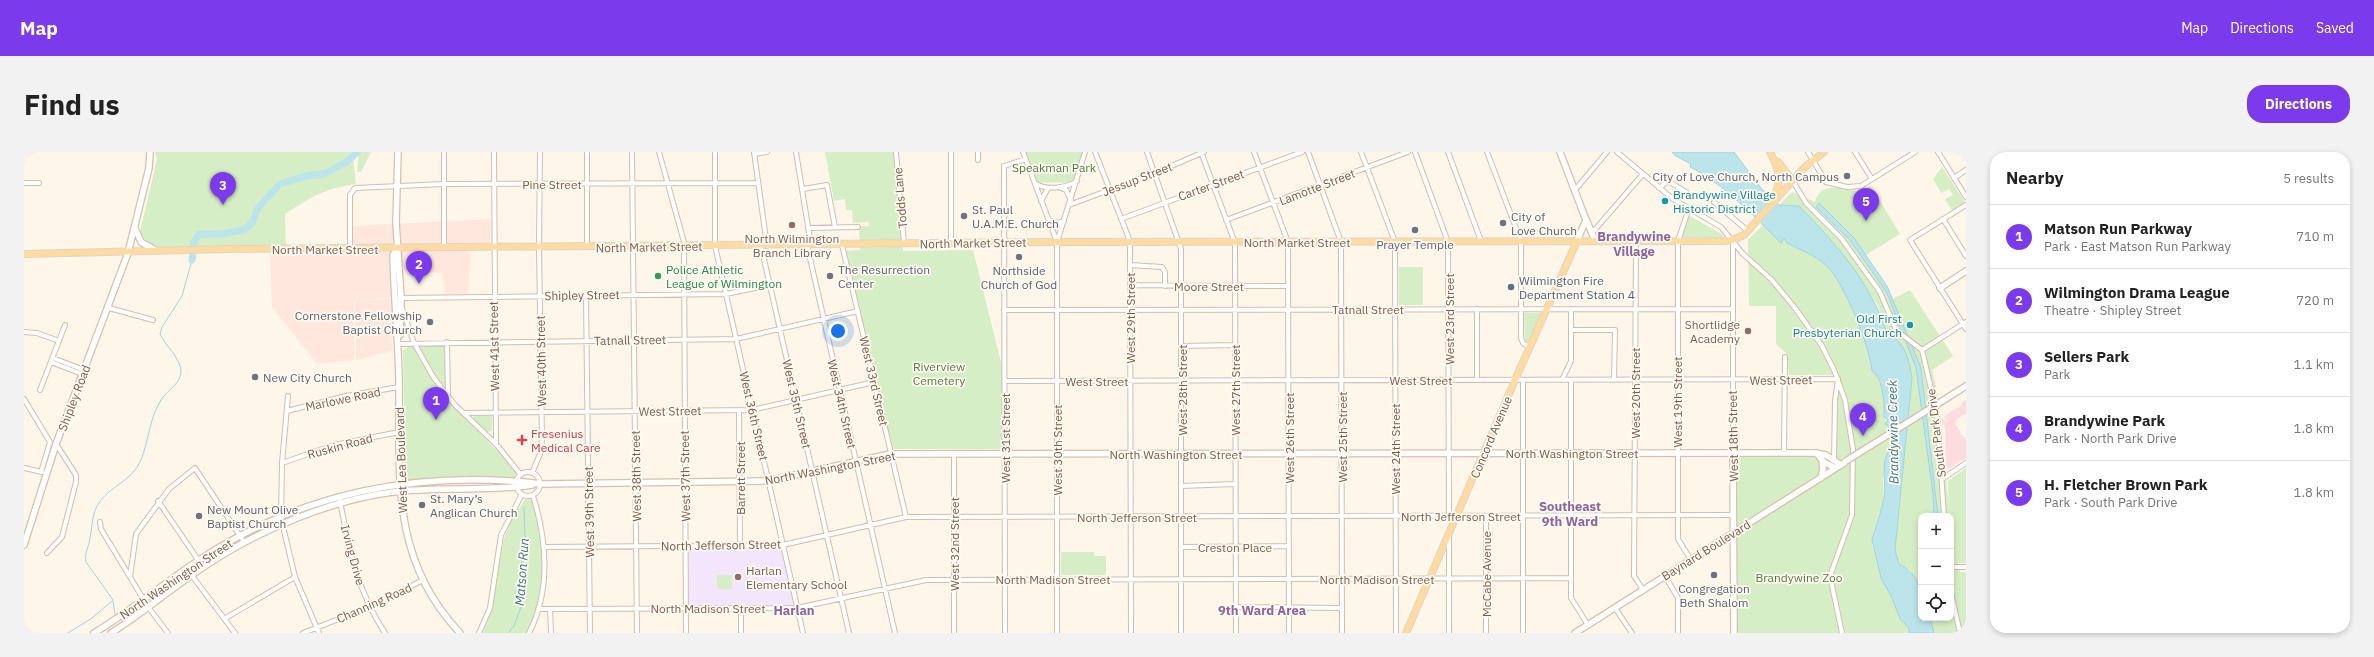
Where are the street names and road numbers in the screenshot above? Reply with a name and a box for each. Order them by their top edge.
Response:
street label: Jessup Street [1100,159,1174,199]
street label: Todds Lane [890,166,910,229]
street label: Carter Street [1176,166,1246,204]
street label: Lamotte Street [1277,166,1357,208]
street label: Pine Street [522,177,582,192]
street label: North Market Street [920,235,1026,251]
street label: North Market Street [1244,235,1350,250]
street label: North Market Street [596,239,702,255]
street label: North Market Street [272,242,378,257]
street label: West 29th Street [1123,272,1138,364]
street label: West 23rd Street [1442,273,1457,365]
street label: Moore Street [1174,279,1244,294]
street label: Shipley Street [544,287,620,303]
street label: West 41st Street [486,301,502,391]
street label: Tatnall Street [1332,302,1404,317]
street label: West 40th Street [533,315,549,407]
street label: Tatnall Street [594,332,666,348]
street label: West 33rd Street [856,335,892,427]
street label: West 28th Street [1175,344,1190,436]
street label: West 27th Street [1228,344,1243,436]
street label: West 20th Street [1628,347,1643,439]
street label: West 19th Street [1670,356,1685,448]
street label: West 35th Street [779,358,815,450]
street label: West 34th Street [824,358,860,450]
street label: Shipley Road [54,363,94,433]
street label: West 36th Street [736,370,772,462]
street label: West Street [1749,372,1813,388]
street label: West Street [1390,373,1452,388]
street label: West Street [1066,374,1128,389]
street label: Marlowe Road [304,384,382,414]
street label: South Park Drive [1923,387,1949,478]
street label: West 18th Street [1725,390,1741,482]
street label: West 25th Street [1335,391,1350,483]
street label: West 26th Street [1282,392,1297,484]
street label: West 31st Street [998,393,1013,483]
street label: Concord Avenue [1467,393,1515,480]
street label: West Street [638,403,702,419]
street label: West 24th Street [1388,403,1403,495]
street label: West 30th Street [1050,404,1065,496]
street label: West Lea Boulevard [392,407,410,513]
street label: Ruskin Road [306,430,374,462]
street label: West 38th Street [628,430,644,522]
street label: West 37th Street [677,430,693,522]
street label: Barrett Street [733,441,748,515]
street label: North Washington Street [1506,446,1638,461]
street label: North Washington Street [1110,447,1242,462]
street label: North Washington Street [763,448,897,488]
street label: West 39th Street [581,466,597,558]
street label: West 32nd Street [947,497,962,591]
street label: North Jefferson Street [1401,509,1521,524]
street label: North Jefferson Street [1077,510,1197,525]
street label: Baynard Boulevard [1659,517,1753,583]
street label: Irving Drive [338,523,368,587]
street label: McCabe Avenue [1479,531,1494,617]
street label: North Washington Street [117,536,235,622]
street label: North Jefferson Street [661,536,781,554]
street label: Creston Place [1198,540,1272,555]
street label: North Madison Street [996,572,1110,587]
street label: North Madison Street [1320,572,1434,587]
street label: Channing Road [334,580,414,626]
street label: North Madison Street [651,601,765,616]

